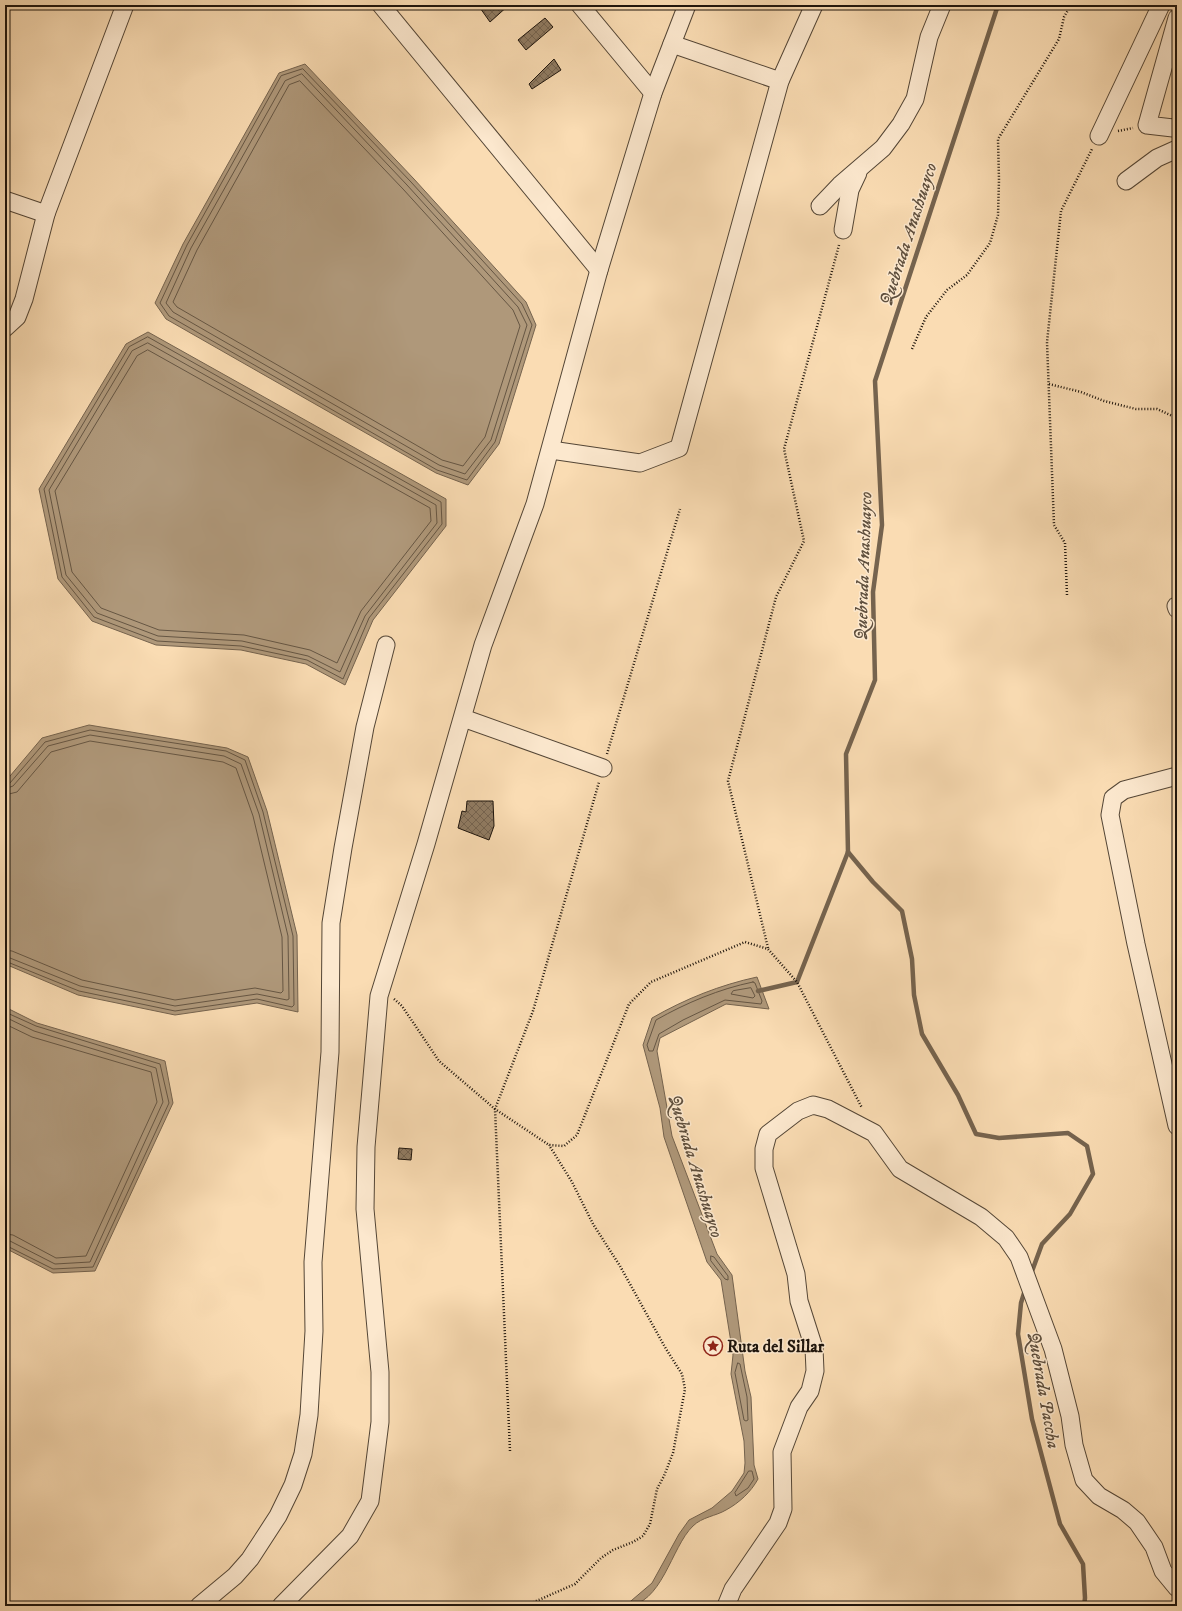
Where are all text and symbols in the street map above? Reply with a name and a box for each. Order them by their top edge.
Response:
water label: Quebrada Anashuayco [875,160,943,309]
water label: Quebrada Anashuayco [850,491,878,641]
water label: Quebrada Anashuayco [663,1092,727,1241]
water label: Quebrada Paccha [1022,1330,1064,1451]
place icon: Ruta del Sillar [702,1335,724,1357]
place label: Ruta del Sillar [727,1336,825,1358]

